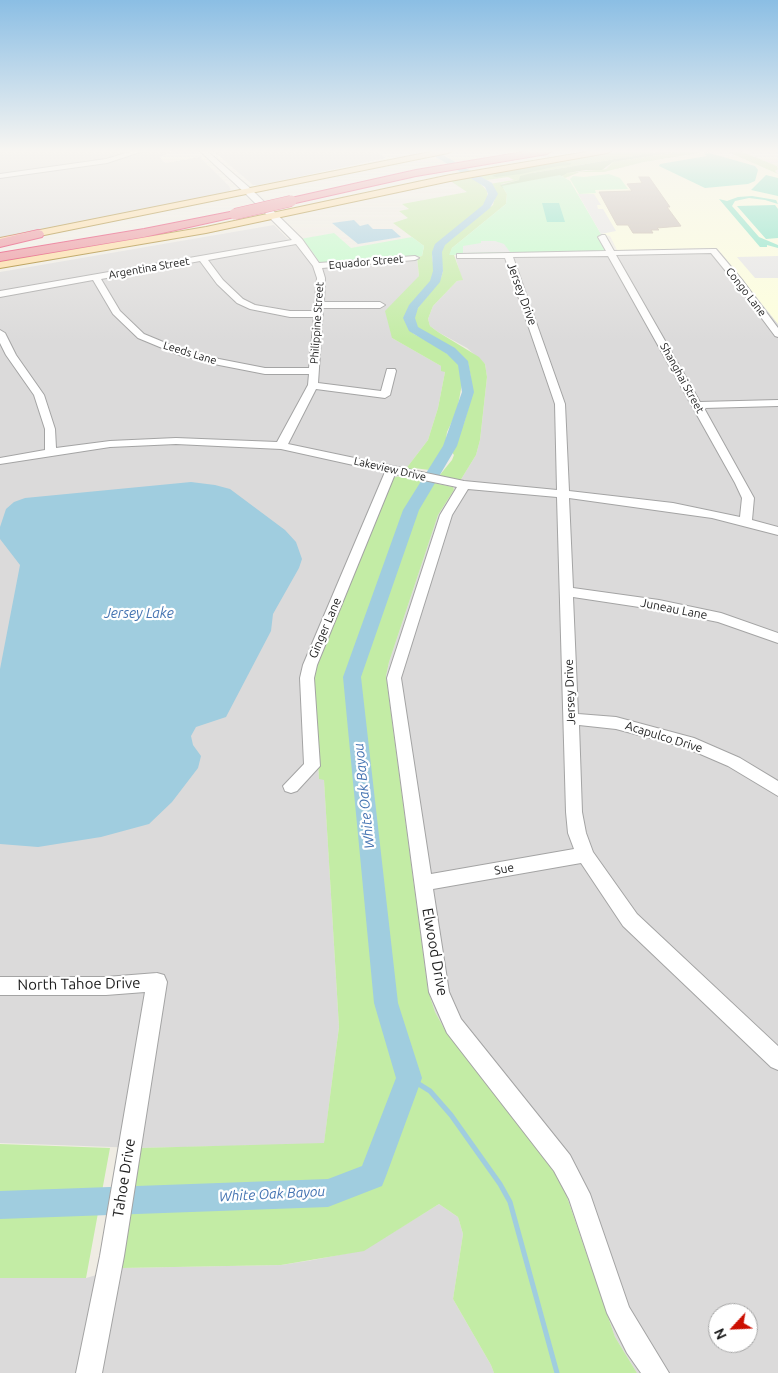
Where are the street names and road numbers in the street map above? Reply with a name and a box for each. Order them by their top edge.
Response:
street label: Equador Street [328,252,404,272]
street label: Argentina Street [107,254,191,282]
street label: Jersey Drive [504,261,540,327]
street label: Congo Lane [723,265,769,319]
street label: Philippine Street [308,282,326,364]
street label: Leeds Lane [162,339,218,367]
street label: Shanghai Street [657,341,707,415]
street label: Lakeview Drive [353,454,427,484]
street label: Juneau Lane [639,595,709,623]
street label: Ginger Lane [306,596,344,660]
street label: Jersey Drive [562,659,578,725]
street label: Acapulco Drive [624,718,704,756]
street label: Sue [493,860,515,878]
street label: Elwood Drive [418,907,452,997]
street label: North Tahoe Drive [17,974,141,994]
street label: Tahoe Drive [109,1137,139,1219]

